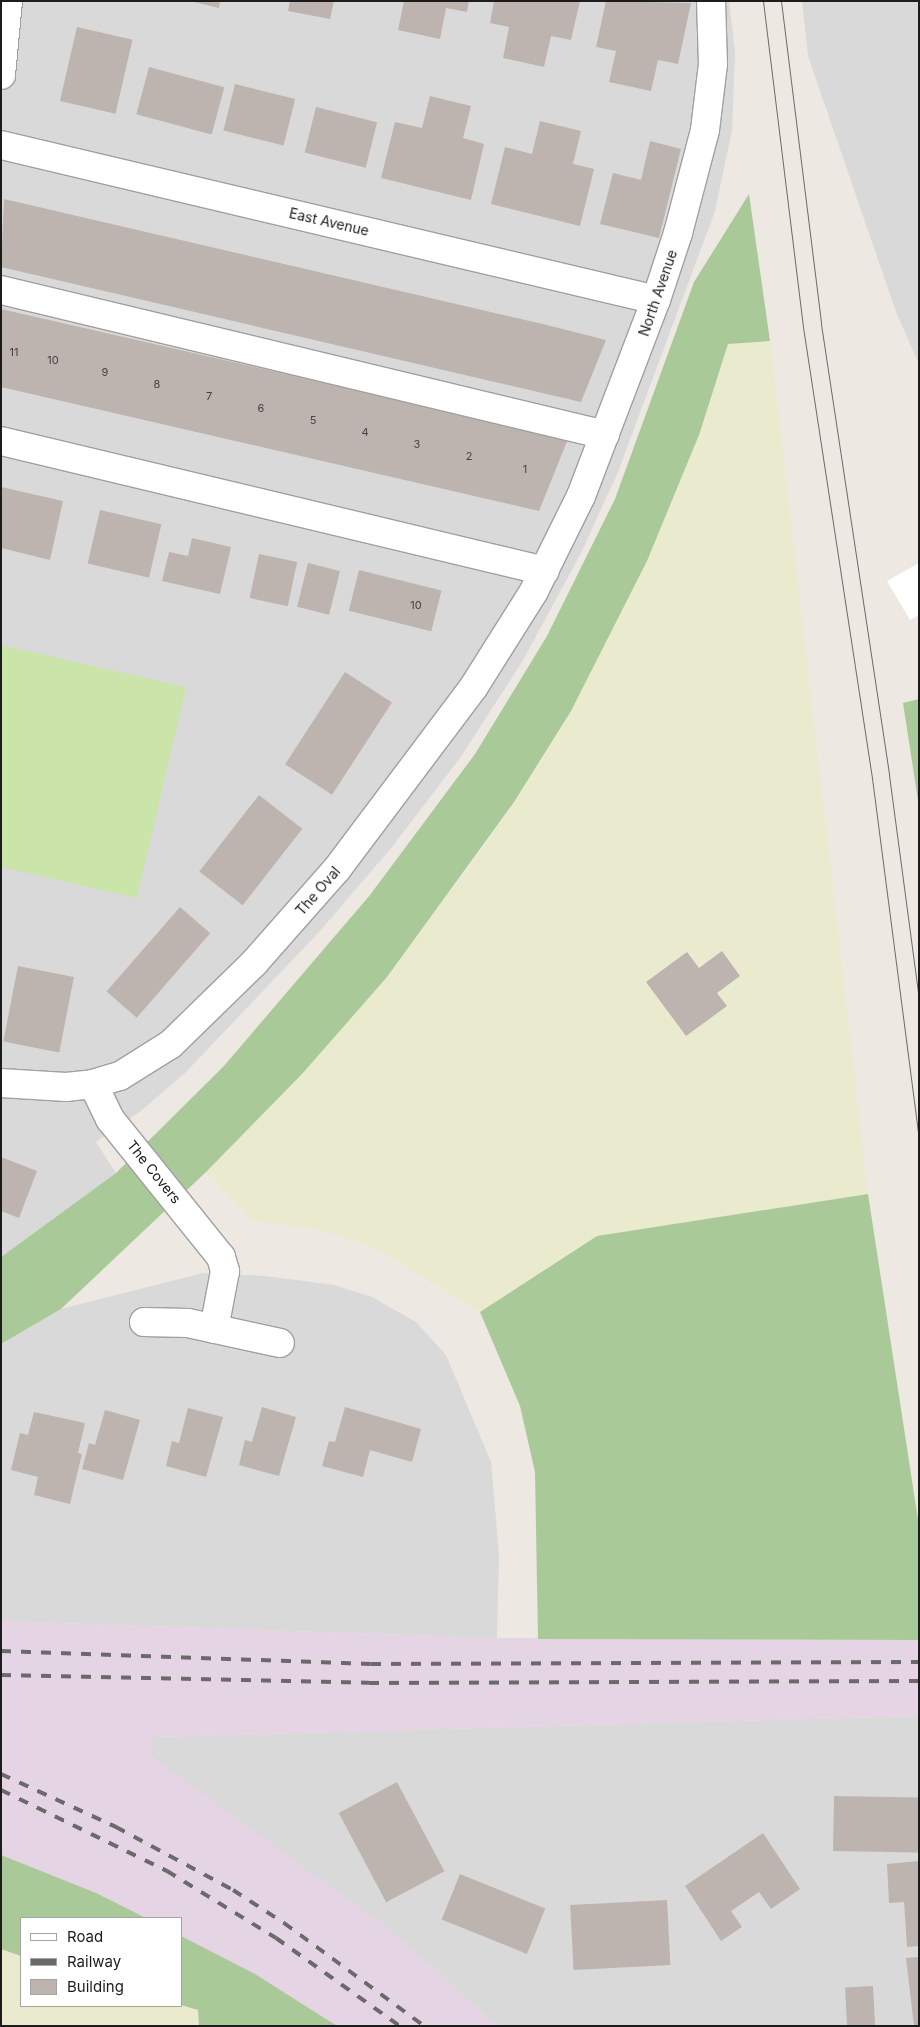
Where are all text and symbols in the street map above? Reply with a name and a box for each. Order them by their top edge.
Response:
street label: East Avenue [287,205,371,239]
street label: North Avenue [635,248,681,338]
house number: 11 [10,345,18,359]
house number: 10 [47,353,59,367]
house number: 9 [102,365,108,379]
house number: 8 [154,377,160,391]
house number: 7 [206,389,212,403]
house number: 6 [258,401,264,415]
house number: 5 [310,413,316,427]
house number: 4 [361,425,369,439]
house number: 3 [414,437,420,451]
house number: 2 [466,449,472,463]
house number: 1 [523,462,527,476]
house number: 10 [410,598,422,612]
street label: The Oval [292,863,344,919]
street label: The Covers [124,1137,184,1207]
legend [20,1917,182,2007]
text: Road [67,1927,103,1946]
text: Railway [67,1952,121,1971]
text: Building [67,1977,124,1996]

